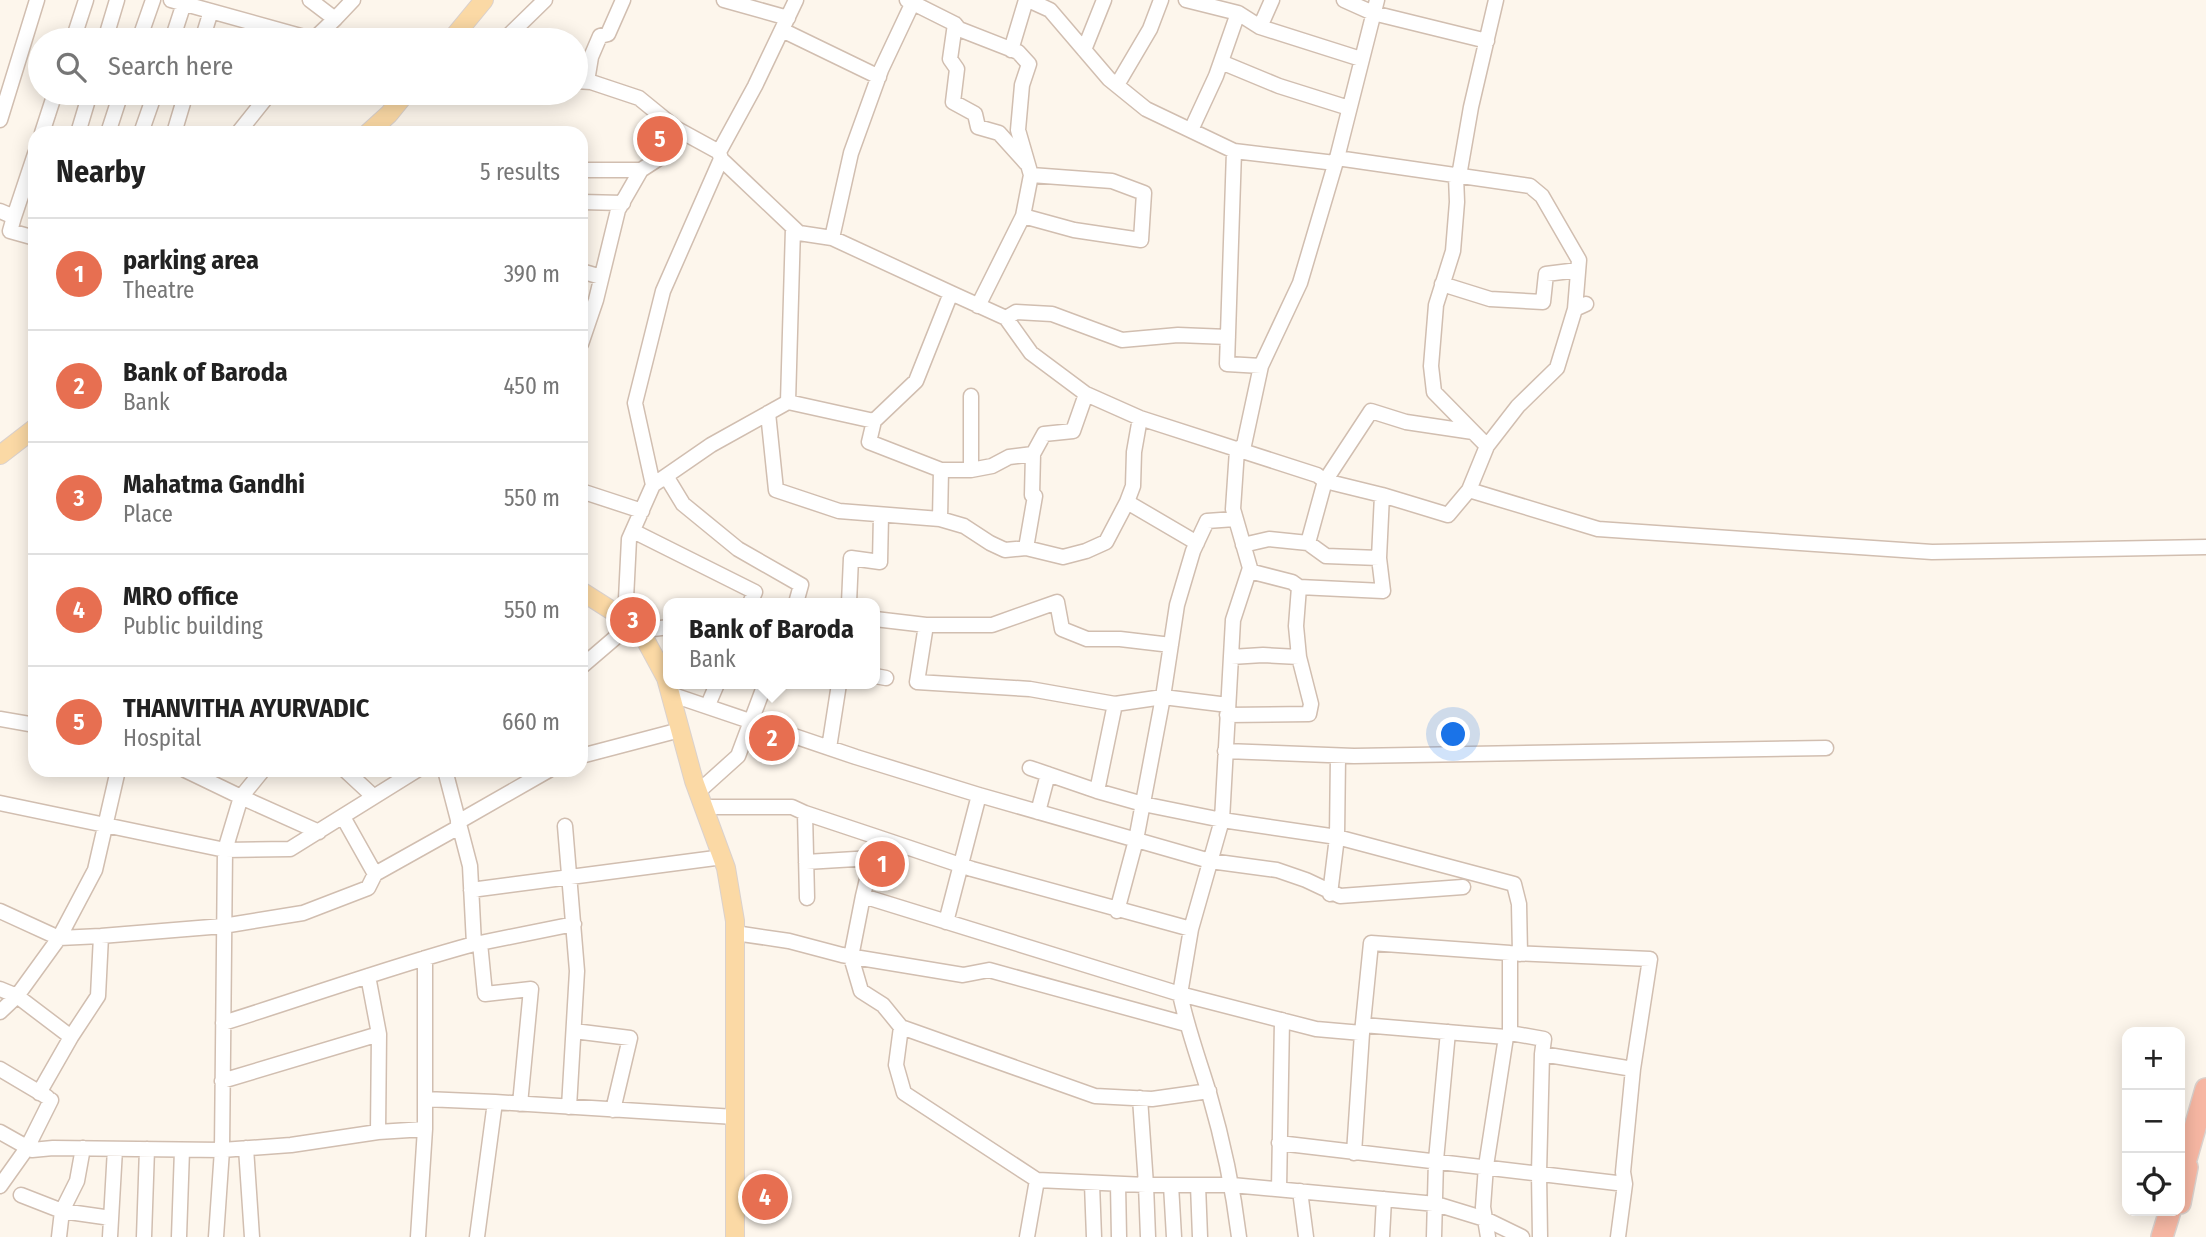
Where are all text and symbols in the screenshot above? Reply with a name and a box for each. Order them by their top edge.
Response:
search box [28,28,588,105]
icon: search [52,48,90,86]
text: Search here [108,51,233,82]
pin: 5 [637,113,683,165]
text: Nearby [56,154,145,190]
text: 5 results [480,158,560,186]
text: parking area [123,245,259,276]
text: 1 [74,260,84,288]
text: 390 m [504,260,560,288]
text: Theatre [123,276,194,304]
text: Bank of Baroda [123,357,288,388]
text: 2 [74,372,84,400]
text: 450 m [503,372,560,400]
text: Bank [123,388,170,416]
text: Mahatma Gandhi [123,469,305,500]
text: 3 [74,484,84,512]
text: 550 m [504,484,560,512]
text: Place [123,500,173,528]
text: MRO office [123,581,238,612]
pin: 3 [610,594,656,646]
text: 4 [73,596,85,624]
text: 550 m [504,596,560,624]
popup [663,598,880,689]
text: Public building [123,612,263,640]
text: Bank of Baroda [689,614,854,645]
text: Bank [689,645,736,673]
text: THANVITHA AYURVADIC [123,693,369,724]
text: 5 [73,708,85,736]
text: 660 m [502,708,560,736]
pin: 2 [749,712,795,764]
your location [1436,717,1470,751]
text: Hospital [123,724,201,752]
pin: 1 [859,838,905,890]
map controls [2122,1027,2185,1216]
button: + [2122,1027,2185,1090]
button: − [2122,1090,2185,1153]
button: locate [2122,1153,2185,1216]
pin: 4 [742,1171,788,1223]

